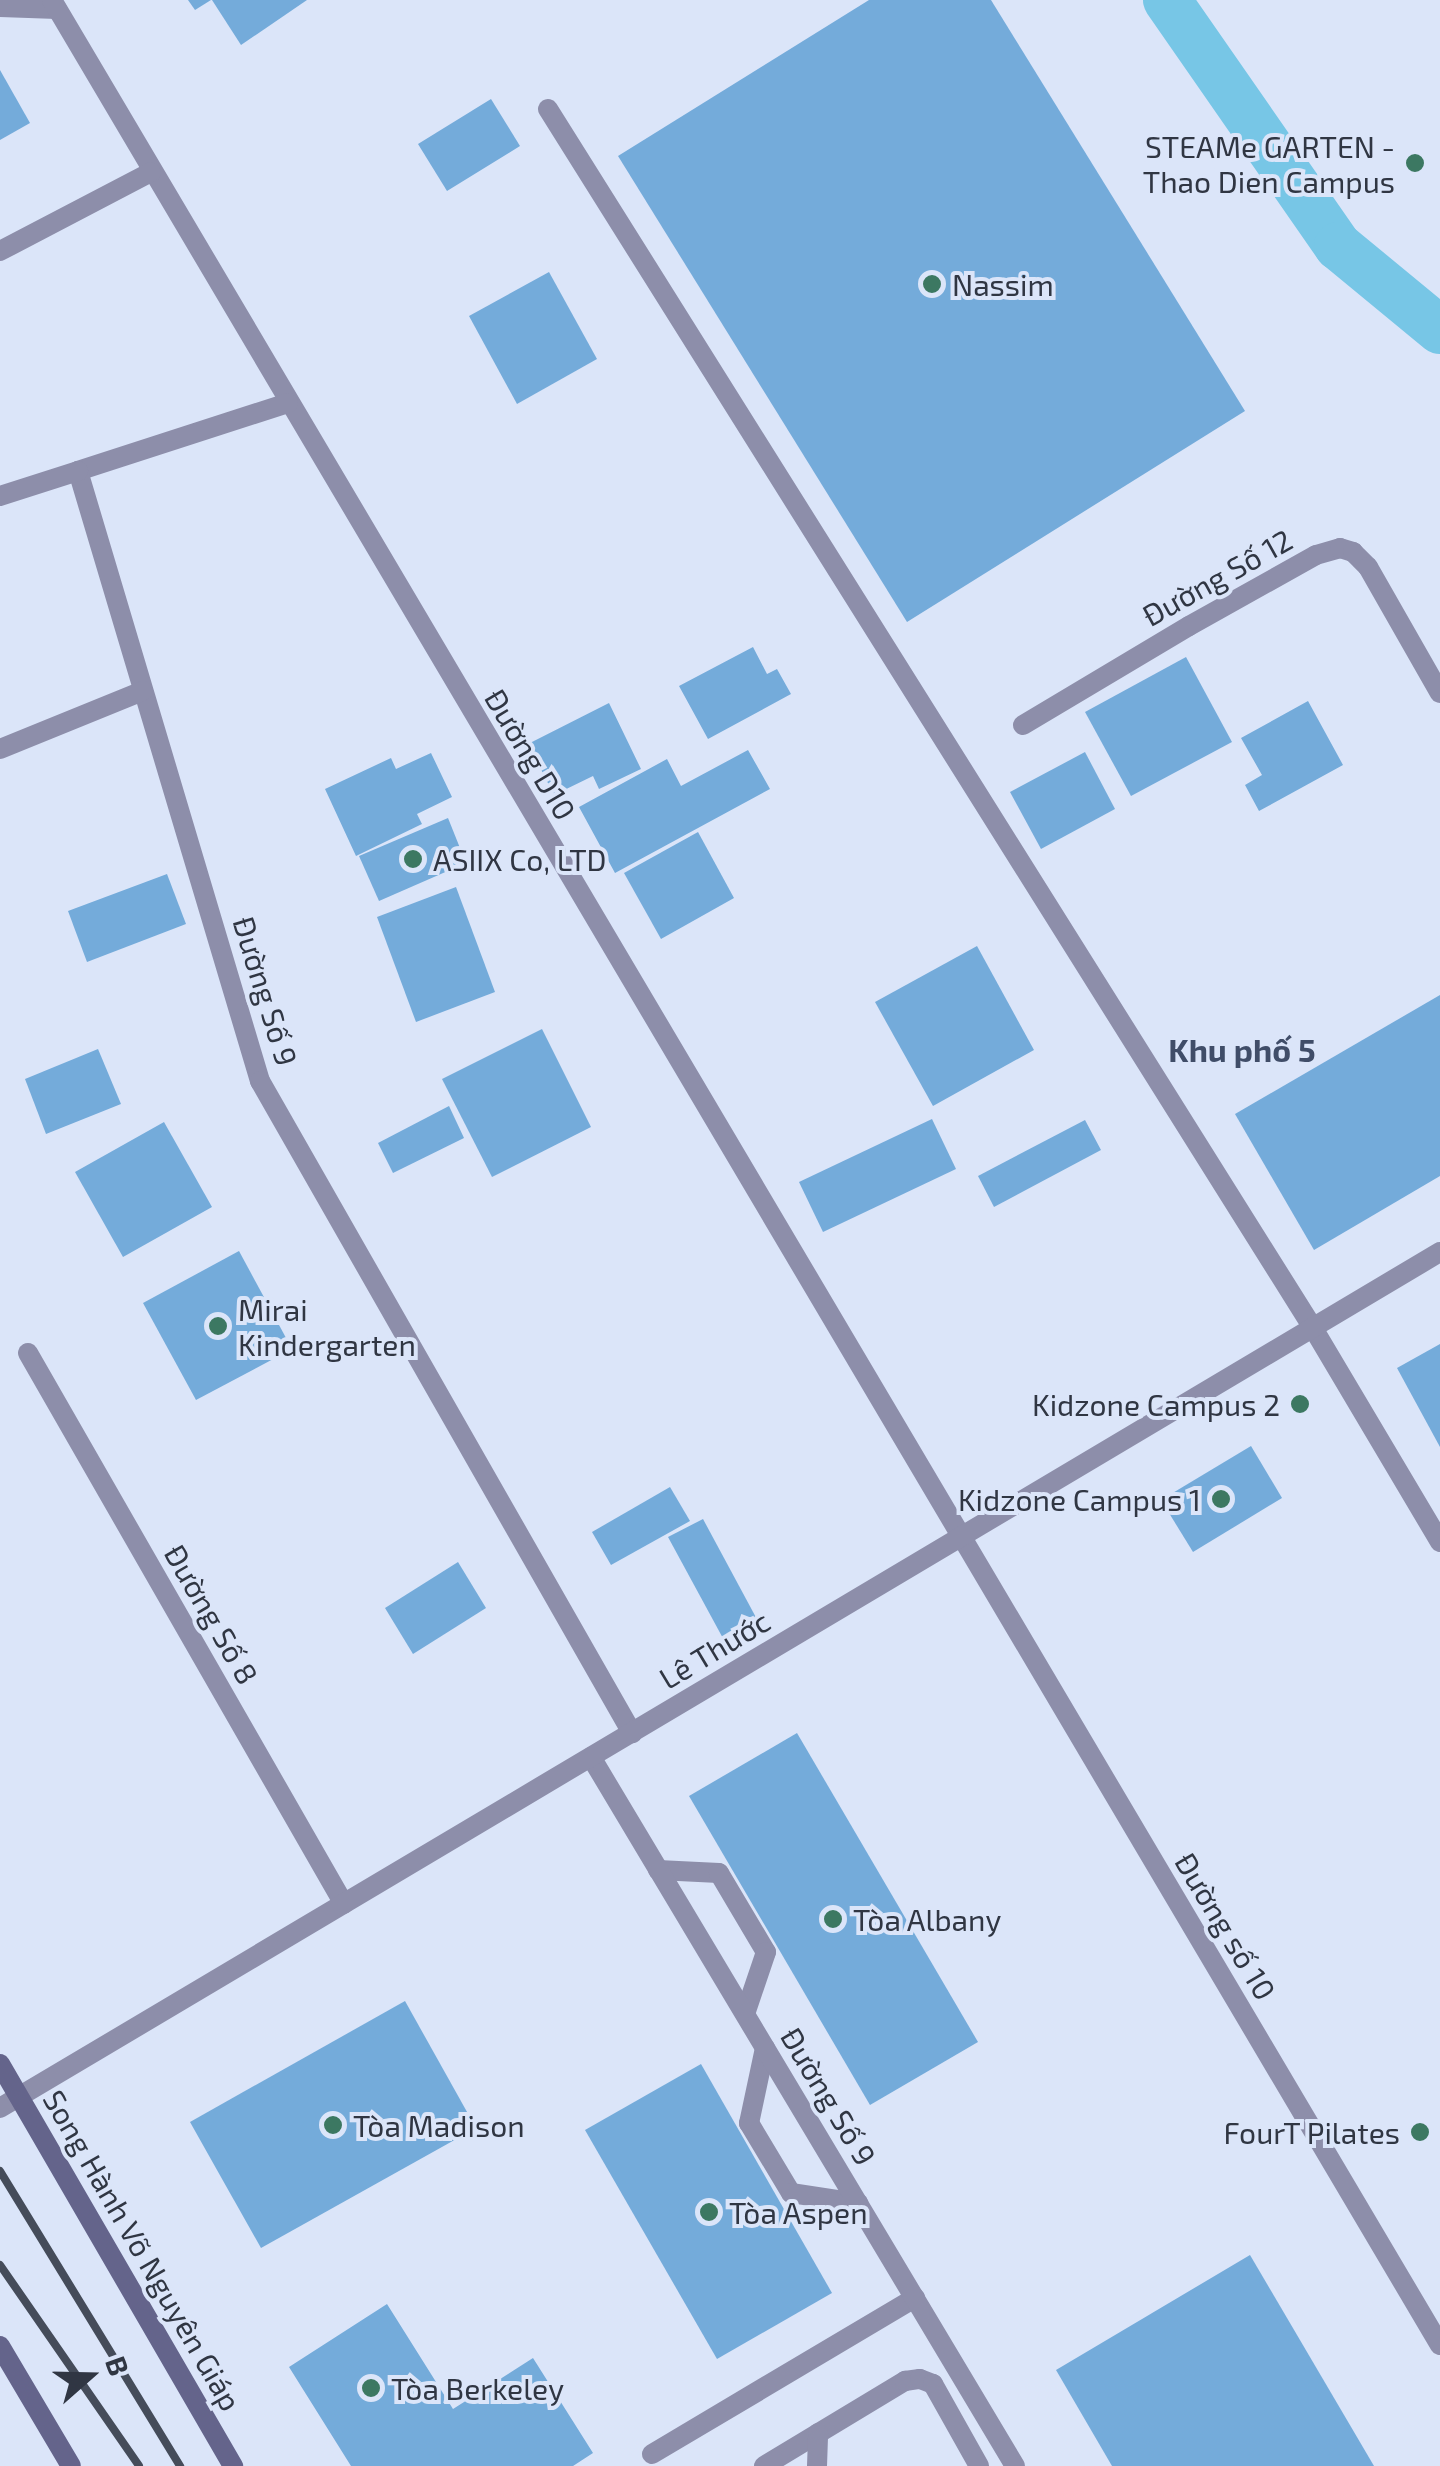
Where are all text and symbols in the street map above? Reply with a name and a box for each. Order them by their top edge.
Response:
place label: STEAMe GARTEN - Thao Dien Campus [1143,128,1395,198]
marker: STEAMe GARTEN - Thao Dien Campus [1404,152,1426,174]
place label: Nassim [952,266,1054,302]
marker: Nassim [921,273,943,295]
street label: Đường Số 12 [1136,521,1298,633]
street label: Đường D10 [478,682,584,826]
place label: ASIIX Co, LTD [433,841,607,877]
marker: ASIIX Co, LTD [402,848,424,870]
street label: Đường Số 9 [226,912,306,1070]
district label: Khu phố 5 [1168,1030,1316,1068]
place label: Mirai Kindergarten [238,1291,416,1362]
marker: Mirai Kindergarten [207,1315,229,1337]
place label: Kidzone Campus 2 [1032,1386,1280,1422]
marker: Kidzone Campus 2 [1289,1393,1311,1415]
place label: Kidzone Campus 1 [958,1481,1201,1517]
marker: Kidzone Campus 1 [1210,1488,1232,1510]
street label: Đường Số 8 [158,1538,266,1690]
street label: Lê Thước [652,1602,776,1696]
street label: Đường số 10 [1168,1846,1284,2006]
place label: Tòa Albany [853,1901,1002,1937]
marker: Tòa Albany [822,1908,844,1930]
street label: Đường Số 9 [774,2021,884,2171]
street label: Song Hành Võ Nguyên Giáp [36,2083,250,2417]
place label: Tòa Madison [353,2107,525,2143]
marker: Tòa Madison [322,2114,344,2136]
place label: FourT Pilates [1223,2114,1400,2150]
marker: FourT Pilates [1409,2121,1431,2143]
place label: Tòa Aspen [729,2194,868,2230]
marker: Tòa Aspen [698,2201,720,2223]
north arrow [40,2326,140,2426]
text: B [99,2351,137,2380]
place label: Tòa Berkeley [391,2370,564,2406]
marker: Tòa Berkeley [360,2377,382,2399]

